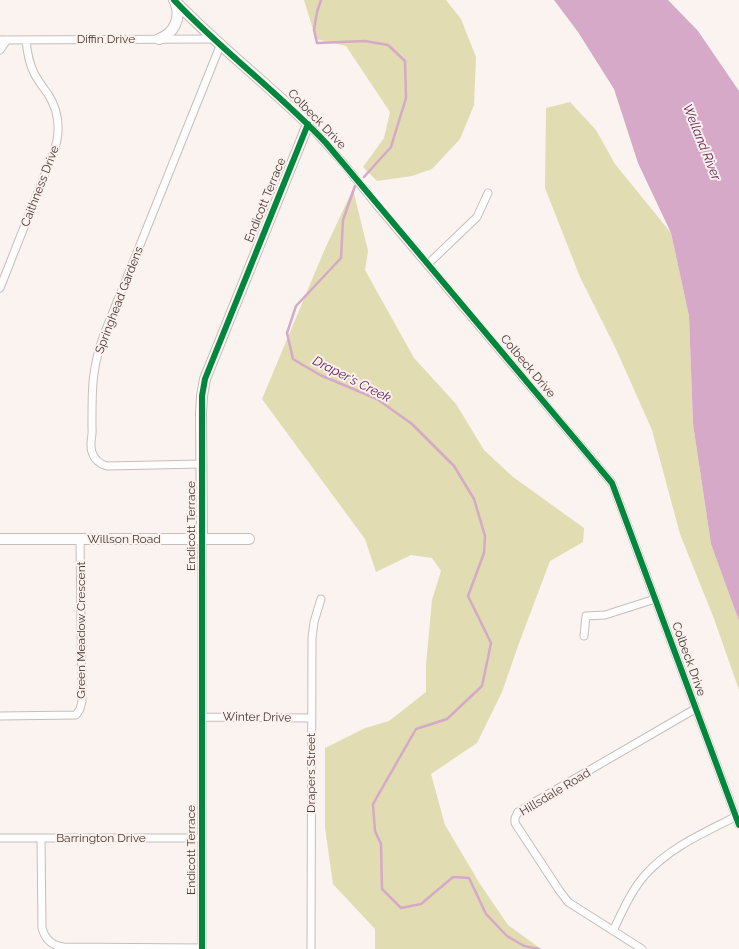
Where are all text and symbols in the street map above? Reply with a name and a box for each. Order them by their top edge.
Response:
street label: Diffin Drive [77,32,135,46]
street label: Colbeck Drive [285,86,349,152]
water label: Welland River [680,102,724,183]
street label: Caithness Drive [18,143,62,229]
street label: Endicott Terrace [242,156,288,244]
street label: Springhead Gardens [92,244,146,355]
street label: Colbeck Drive [498,332,558,400]
water label: Draper's Creek [310,353,394,405]
street label: Endicott Terrace [184,481,198,571]
street label: Willson Road [87,532,161,546]
street label: Green Meadow Crescent [74,561,88,699]
street label: Colbeck Drive [669,620,709,698]
street label: Winter Drive [223,709,291,725]
street label: Drapers Street [304,733,318,813]
street label: Hillsdale Road [517,765,593,819]
street label: Endicott Terrace [184,805,198,895]
street label: Barrington Drive [56,831,146,845]

